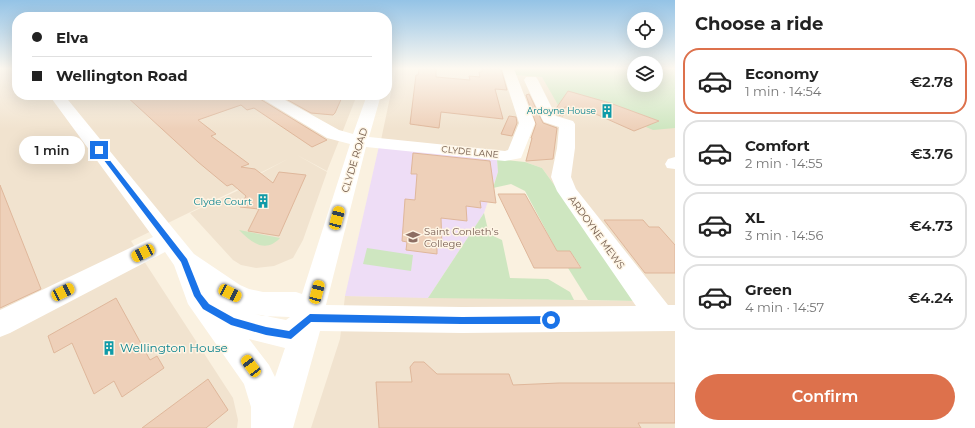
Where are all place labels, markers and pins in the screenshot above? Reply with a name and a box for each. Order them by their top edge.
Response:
building icon: Ardoyne House [599,103,615,119]
place label: Ardoyne House [527,105,597,116]
building icon: Clyde Court [255,193,271,209]
place label: Clyde Court [193,195,252,208]
place label: Saint Conleth's College [424,225,499,250]
school or university icon: Saint Conleth's College [405,229,421,245]
building icon: Wellington House [101,340,117,356]
place label: Wellington House [120,340,228,355]

